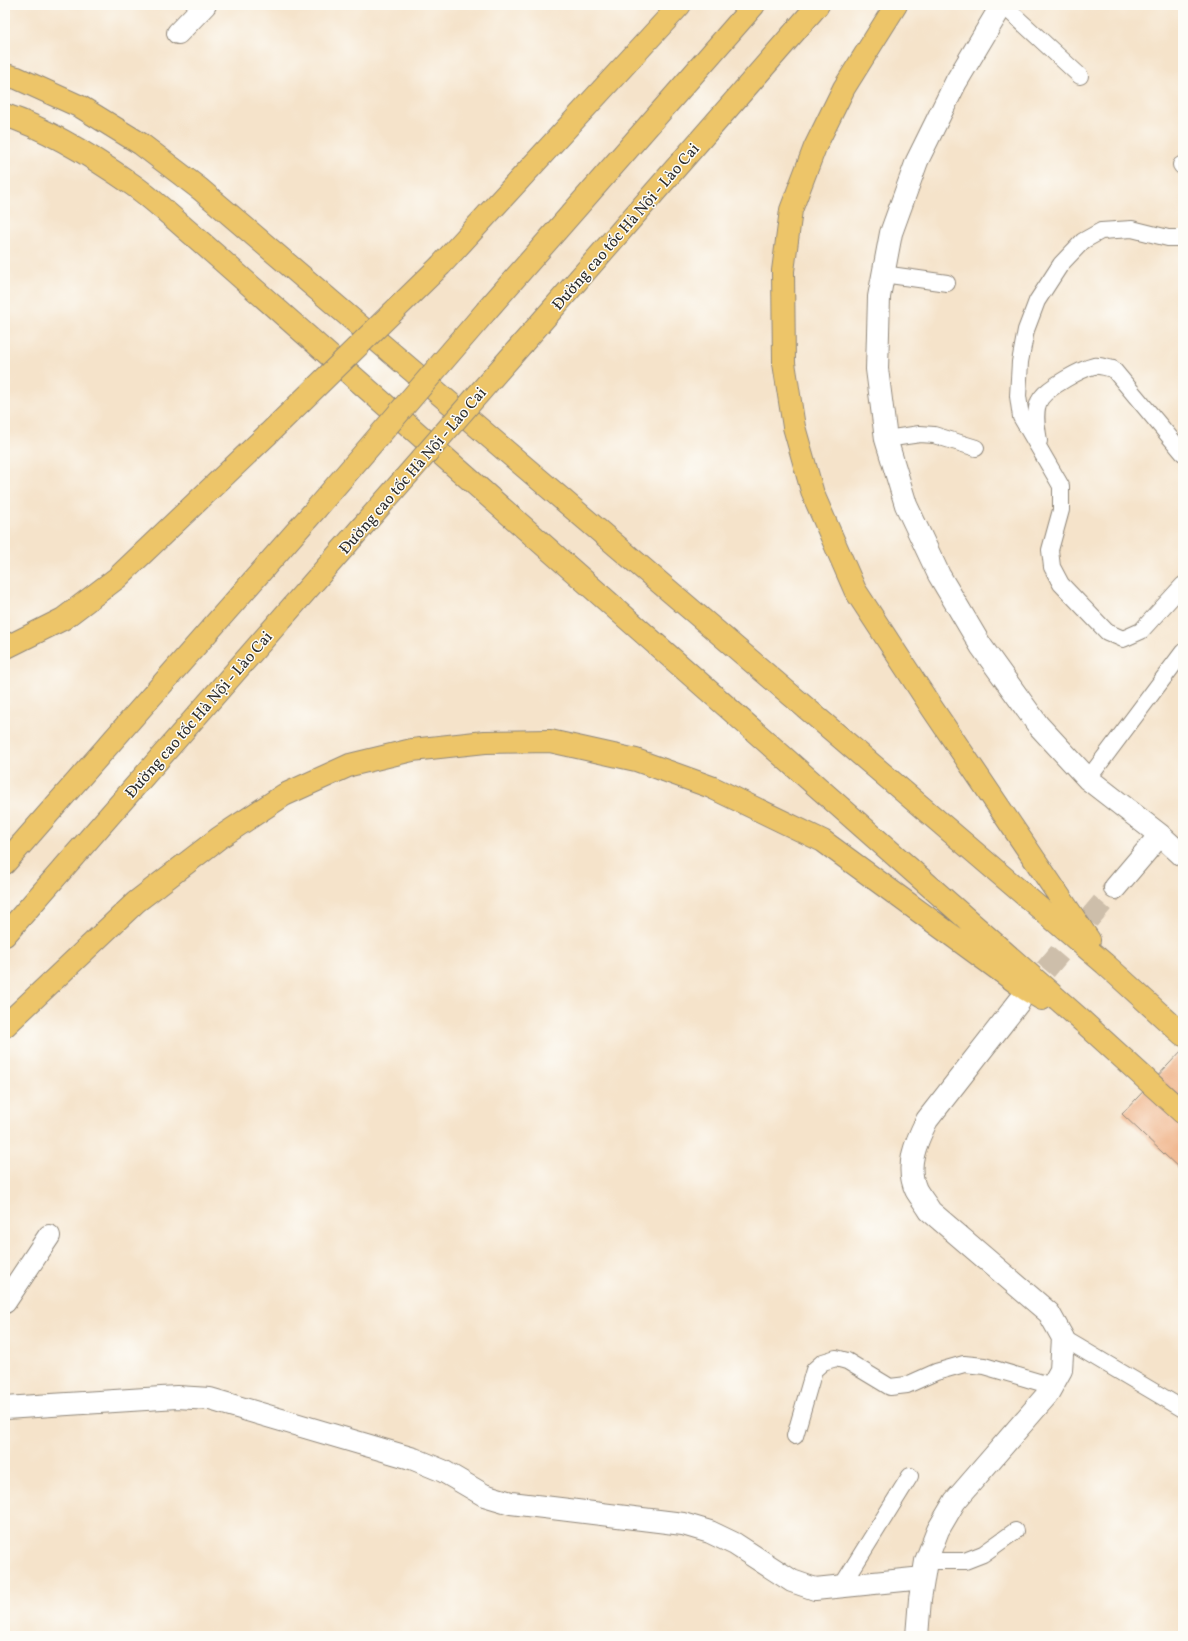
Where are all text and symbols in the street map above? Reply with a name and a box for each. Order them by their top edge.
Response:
street label: Đường cao tốc Hà Nội - Lào Cai [548,139,705,316]
street label: Đường cao tốc Hà Nội - Lào Cai [335,383,492,560]
street label: Đường cao tốc Hà Nội - Lào Cai [121,627,278,804]

